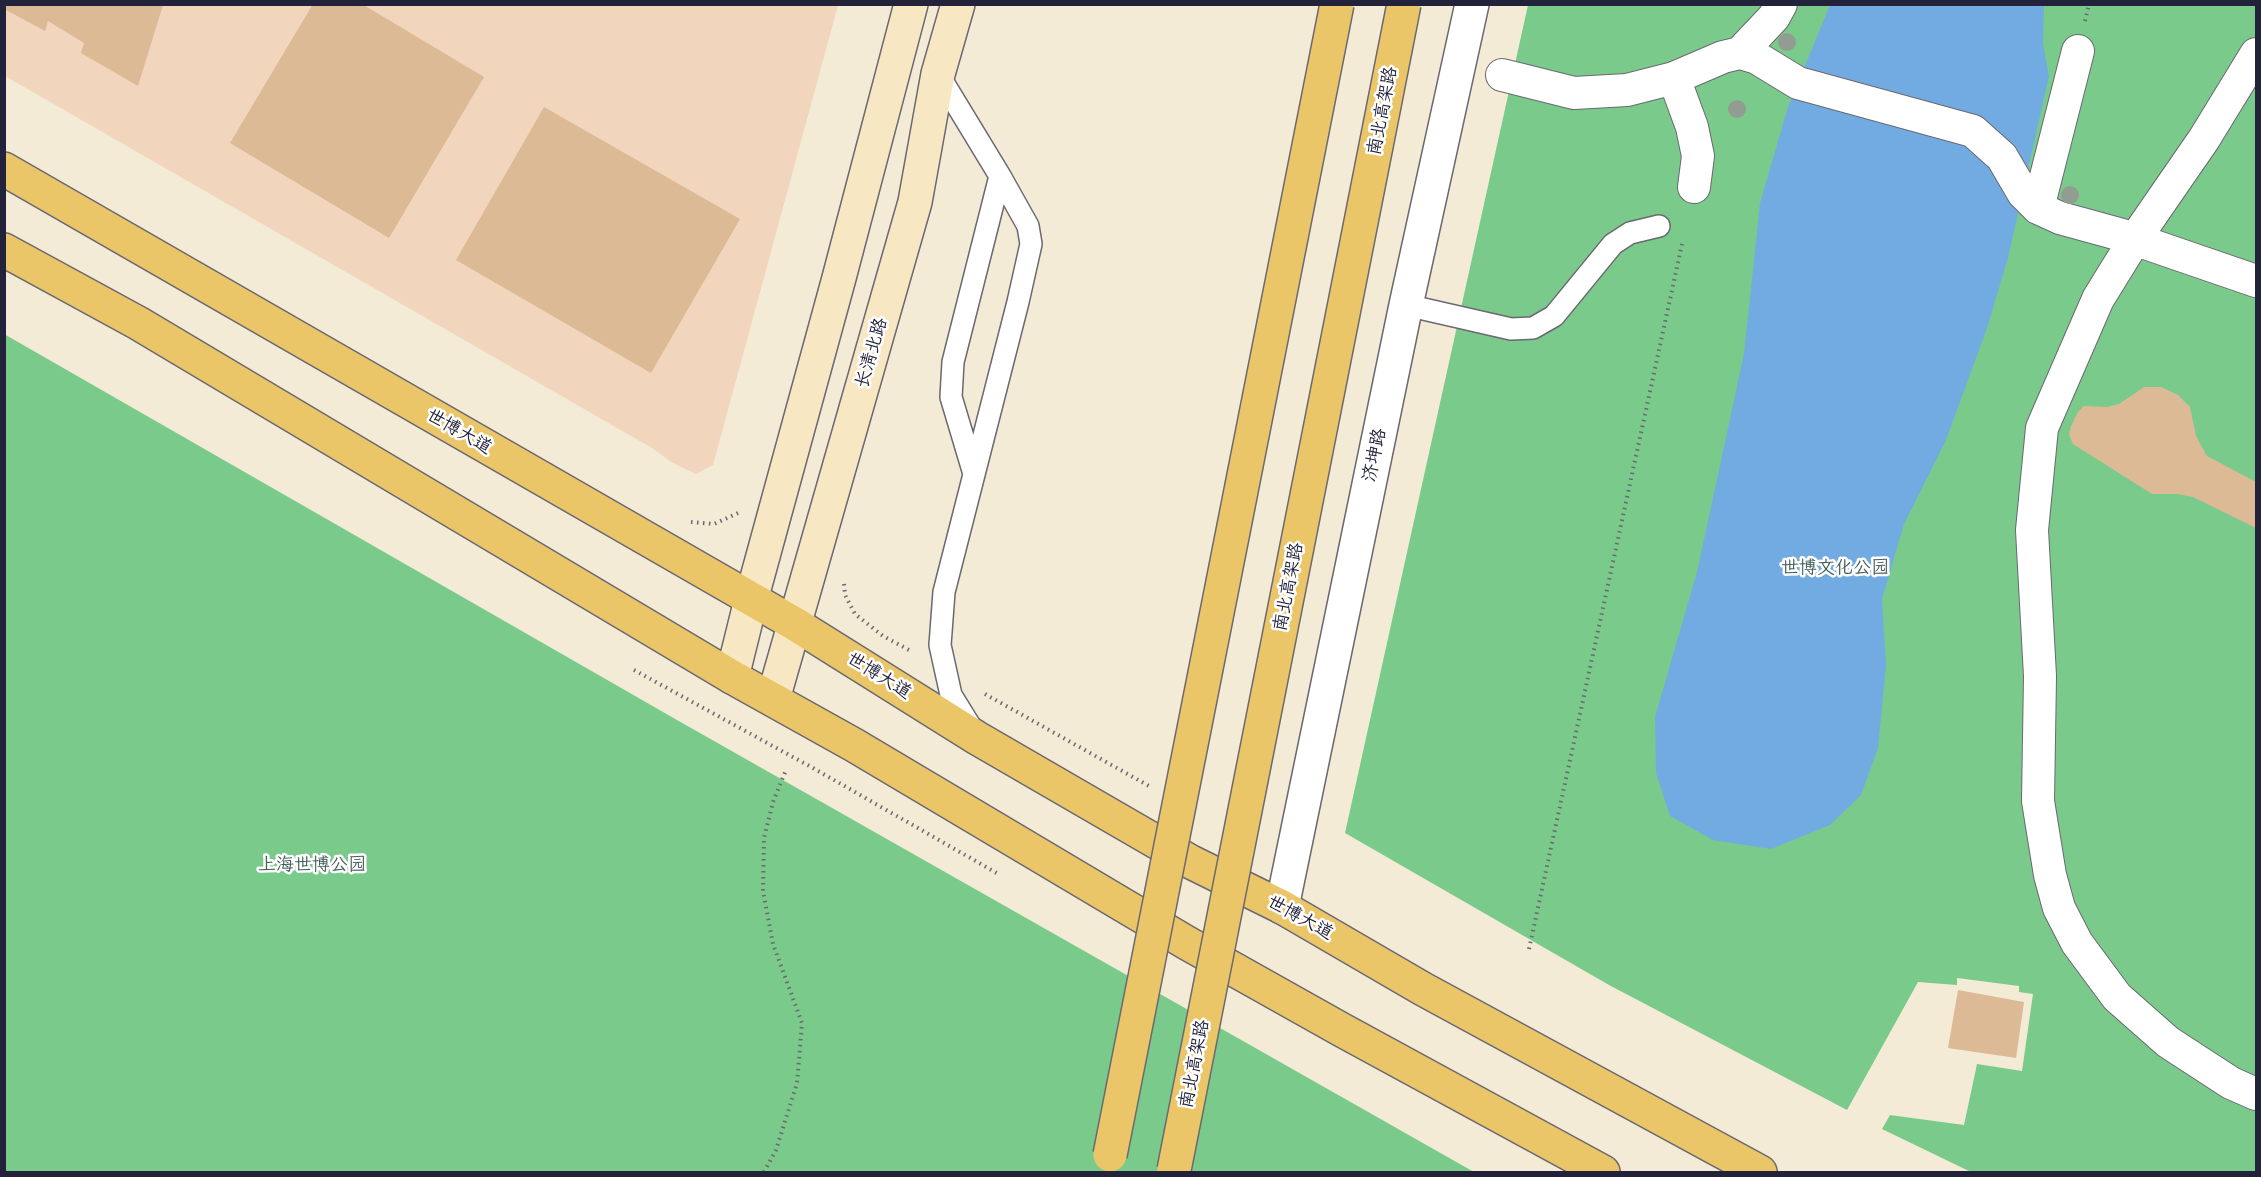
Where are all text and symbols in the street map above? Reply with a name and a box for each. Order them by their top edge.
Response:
street label: 南北高架路 [1364,65,1402,157]
street label: 长清北路 [852,315,892,391]
street label: 世博大道 [422,405,496,459]
street label: 济坤路 [1359,426,1391,484]
street label: 南北高架路 [1270,541,1308,633]
park label: 世博文化公园 [1781,557,1889,579]
street label: 世博大道 [843,648,915,704]
park label: 上海世博公园 [258,854,366,876]
street label: 世博大道 [1263,891,1337,945]
street label: 南北高架路 [1176,1018,1214,1110]

